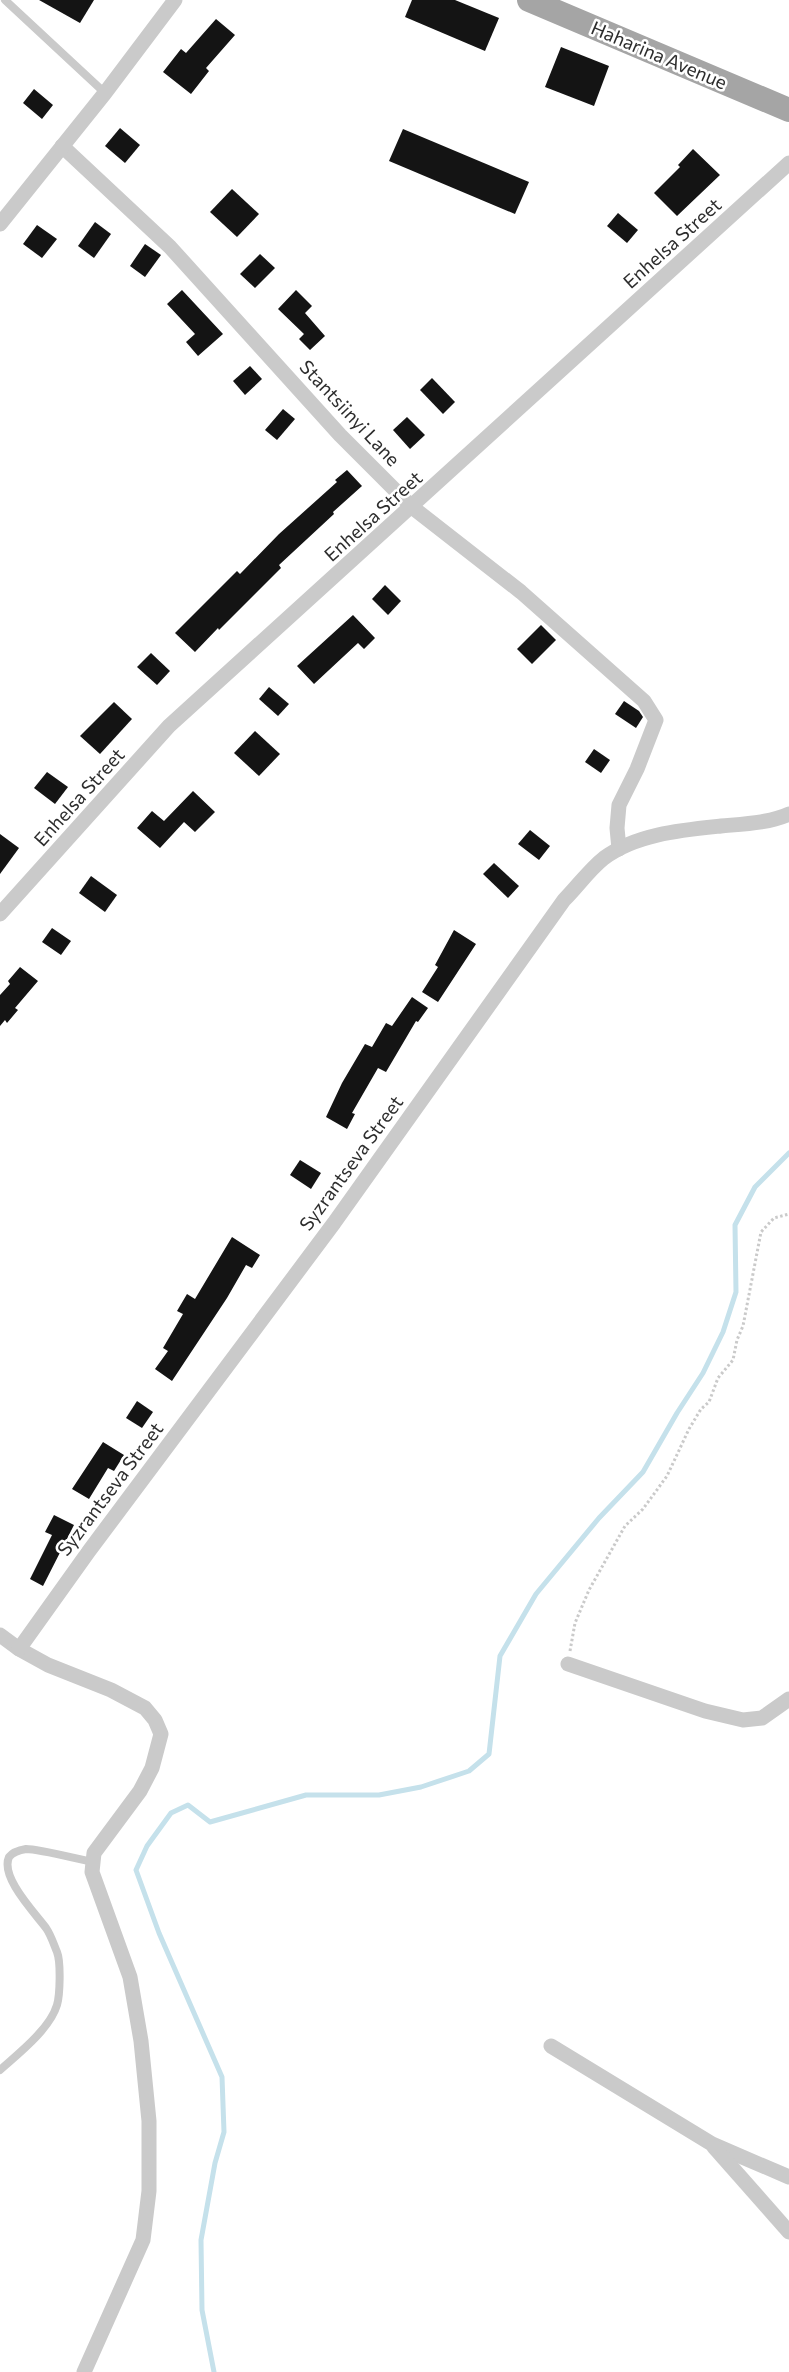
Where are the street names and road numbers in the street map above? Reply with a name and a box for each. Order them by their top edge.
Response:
street label: Haharina Avenue [588,16,731,94]
street label: Enhelsa Street [618,193,726,293]
street label: Stantsiinyi Lane [295,355,405,470]
street label: Enhelsa Street [319,466,427,566]
street label: Enhelsa Street [29,743,129,850]
street label: Syzrantseva Street [294,1091,407,1235]
street label: Syzrantseva Street [52,1417,167,1560]

